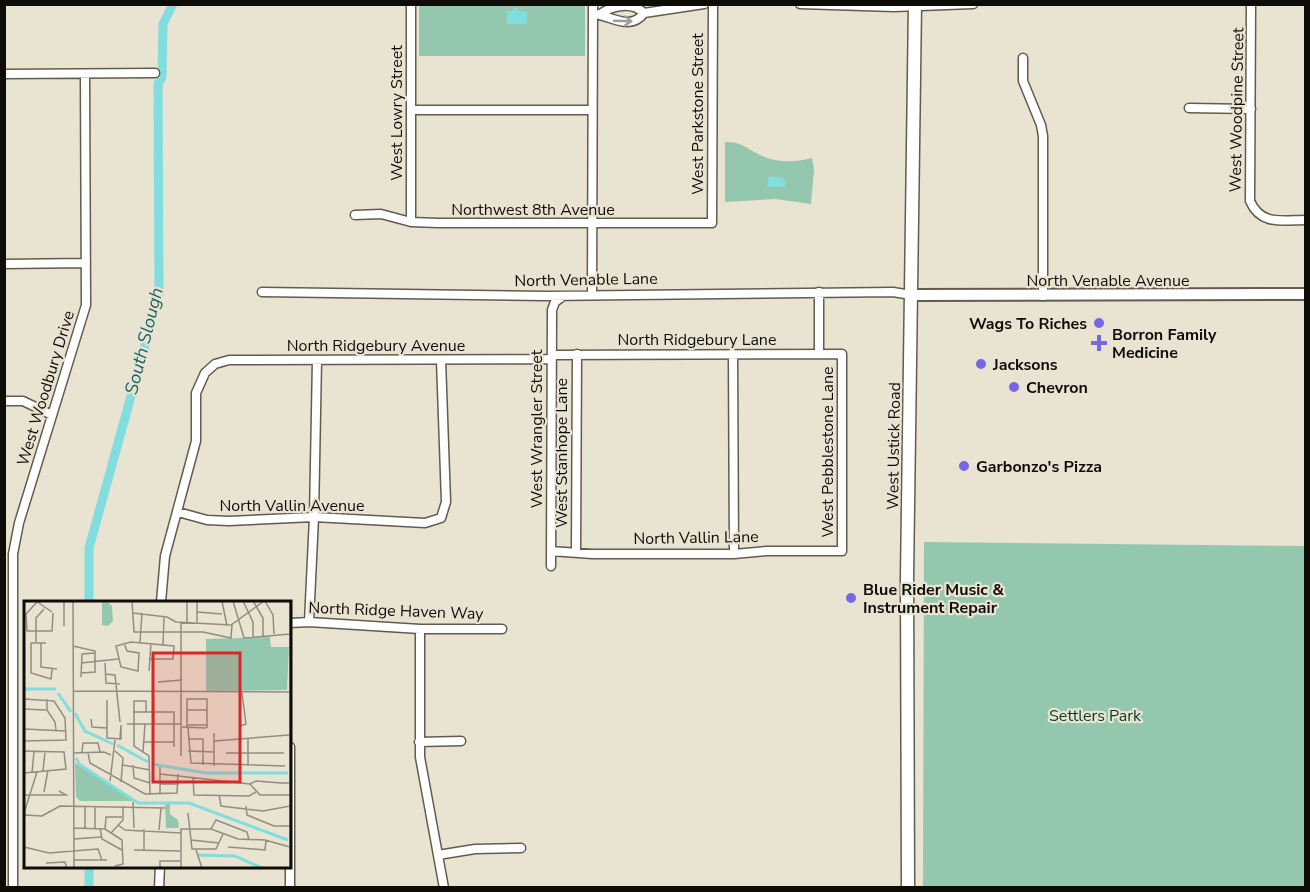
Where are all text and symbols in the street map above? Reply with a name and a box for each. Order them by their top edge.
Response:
one-way arrow [613,15,632,26]
street label: West Woodpine Street [1225,27,1249,193]
street label: West Parkstone Street [687,33,709,195]
street label: West Lowry Street [386,45,408,181]
street label: Northwest 8th Avenue [451,199,615,221]
street label: North Venable Lane [514,268,658,292]
street label: North Venable Avenue [1027,270,1189,292]
water label: South Slough [119,285,169,397]
street label: West Woodbury Drive [12,308,80,469]
place label: Wags To Riches [969,313,1087,335]
marker: Wags To Riches [1092,316,1106,330]
place label: Borron Family Medicine [1112,324,1217,364]
street label: North Ridgebury Lane [618,329,776,351]
marker: Borron Family Medicine [1090,334,1108,352]
street label: North Ridgebury Avenue [287,335,465,357]
street label: West Wrangler Street [526,349,548,508]
place label: Jacksons [992,354,1058,376]
marker: Jacksons [974,357,988,371]
street label: West Pebblestone Lane [817,366,839,538]
place label: Chevron [1026,377,1088,399]
street label: West Stanhope Lane [551,378,573,528]
marker: Chevron [1007,380,1021,394]
street label: West Ustick Road [882,382,906,510]
place label: Garbonzo's Pizza [976,456,1102,478]
marker: Garbonzo's Pizza [957,459,971,473]
street label: North Vallin Avenue [219,495,365,517]
street label: North Vallin Lane [633,526,759,550]
place label: Blue Rider Music & Instrument Repair [863,579,1004,619]
marker: Blue Rider Music & Instrument Repair [844,591,858,605]
street label: North Ridge Haven Way [308,597,485,625]
inset map [24,601,291,868]
park label: Settlers Park [1049,705,1142,727]

